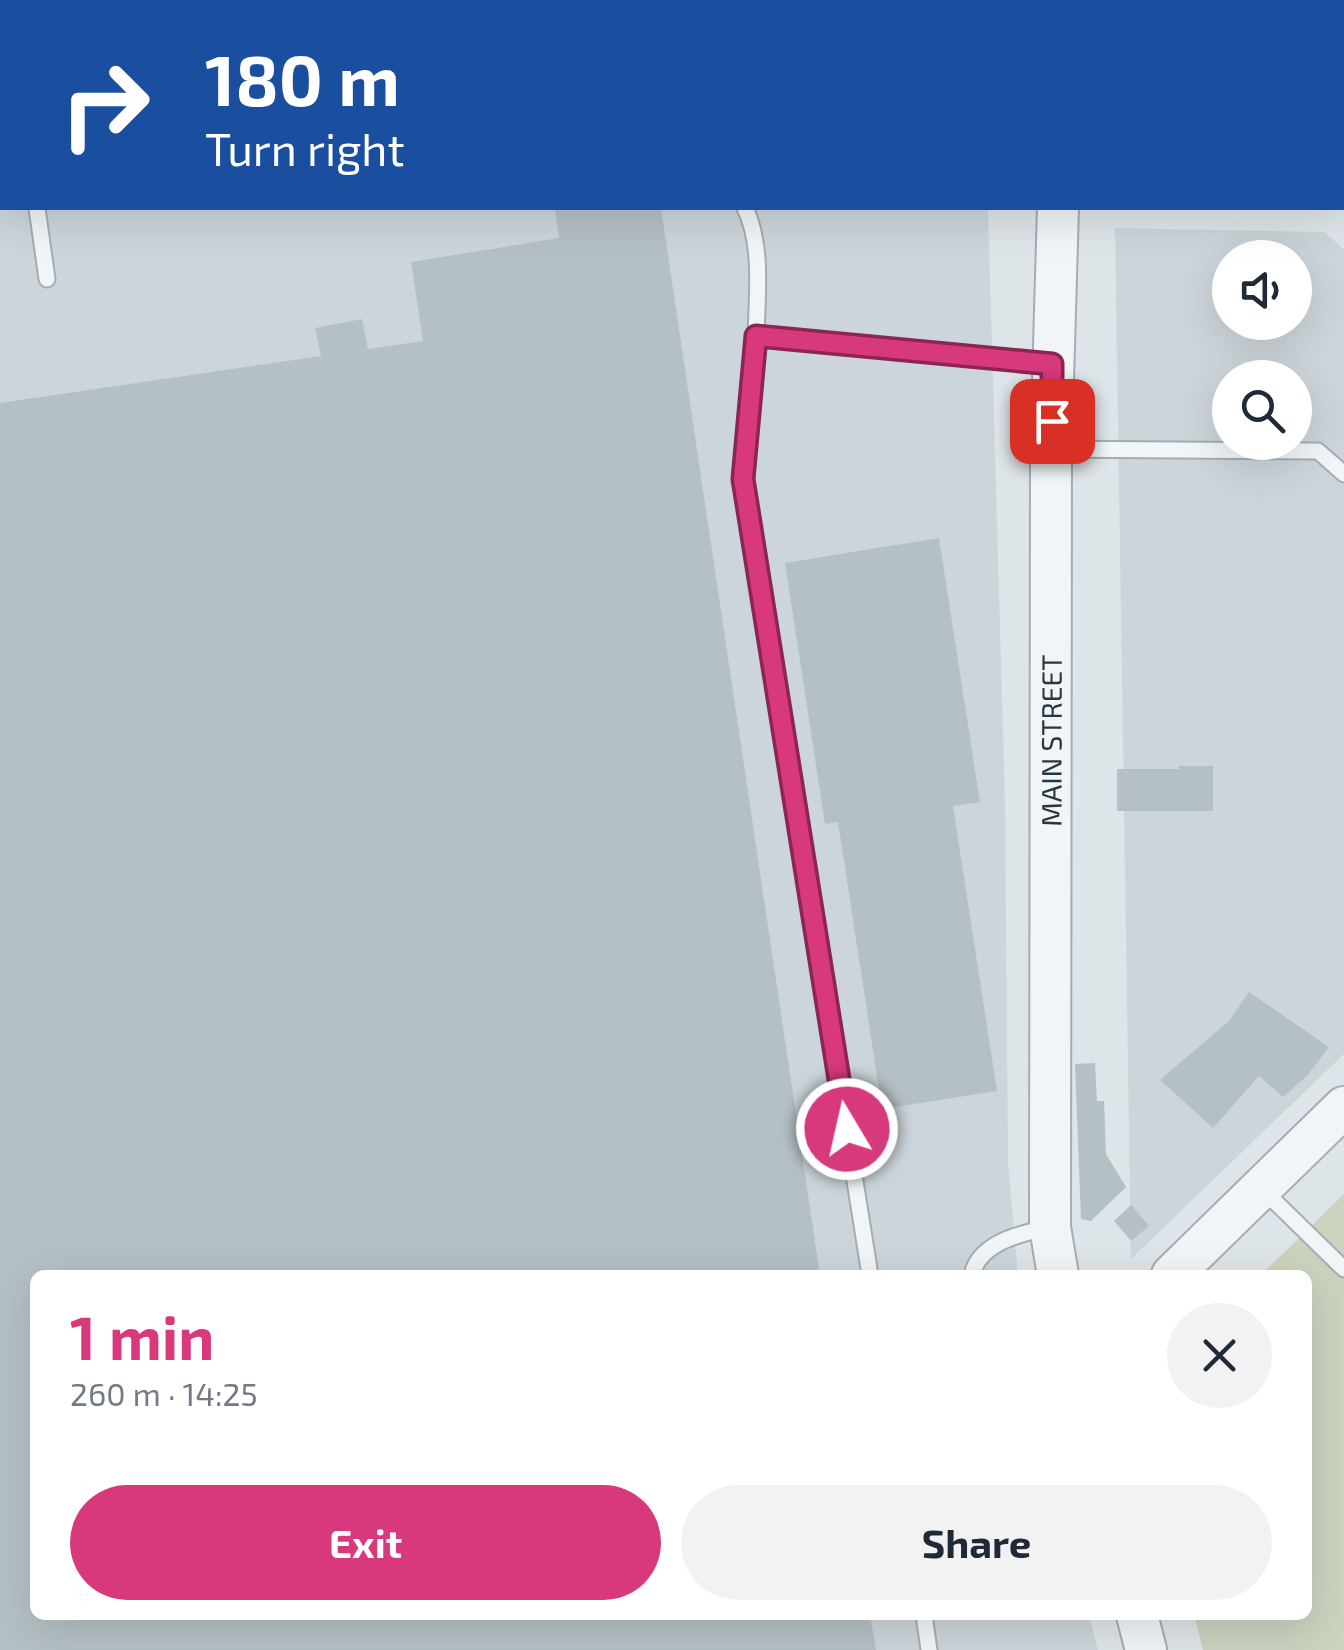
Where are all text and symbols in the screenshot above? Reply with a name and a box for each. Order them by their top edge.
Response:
text: 180 m [205,36,400,120]
icon: right [40,40,170,170]
text: Turn right [205,121,405,175]
map controls [1212,240,1312,460]
button: sound [1212,240,1312,340]
button: search [1212,360,1312,460]
pin [1010,379,1095,464]
icon: arrive [1025,394,1080,449]
street label: MAIN STREET [1034,654,1068,827]
position arrow [795,1077,899,1181]
text: 1 min [70,1300,214,1372]
button: close [1167,1303,1272,1408]
text: 260 m · 14:25 [70,1374,258,1412]
button: Exit [70,1485,661,1600]
button: Share [681,1485,1272,1600]

